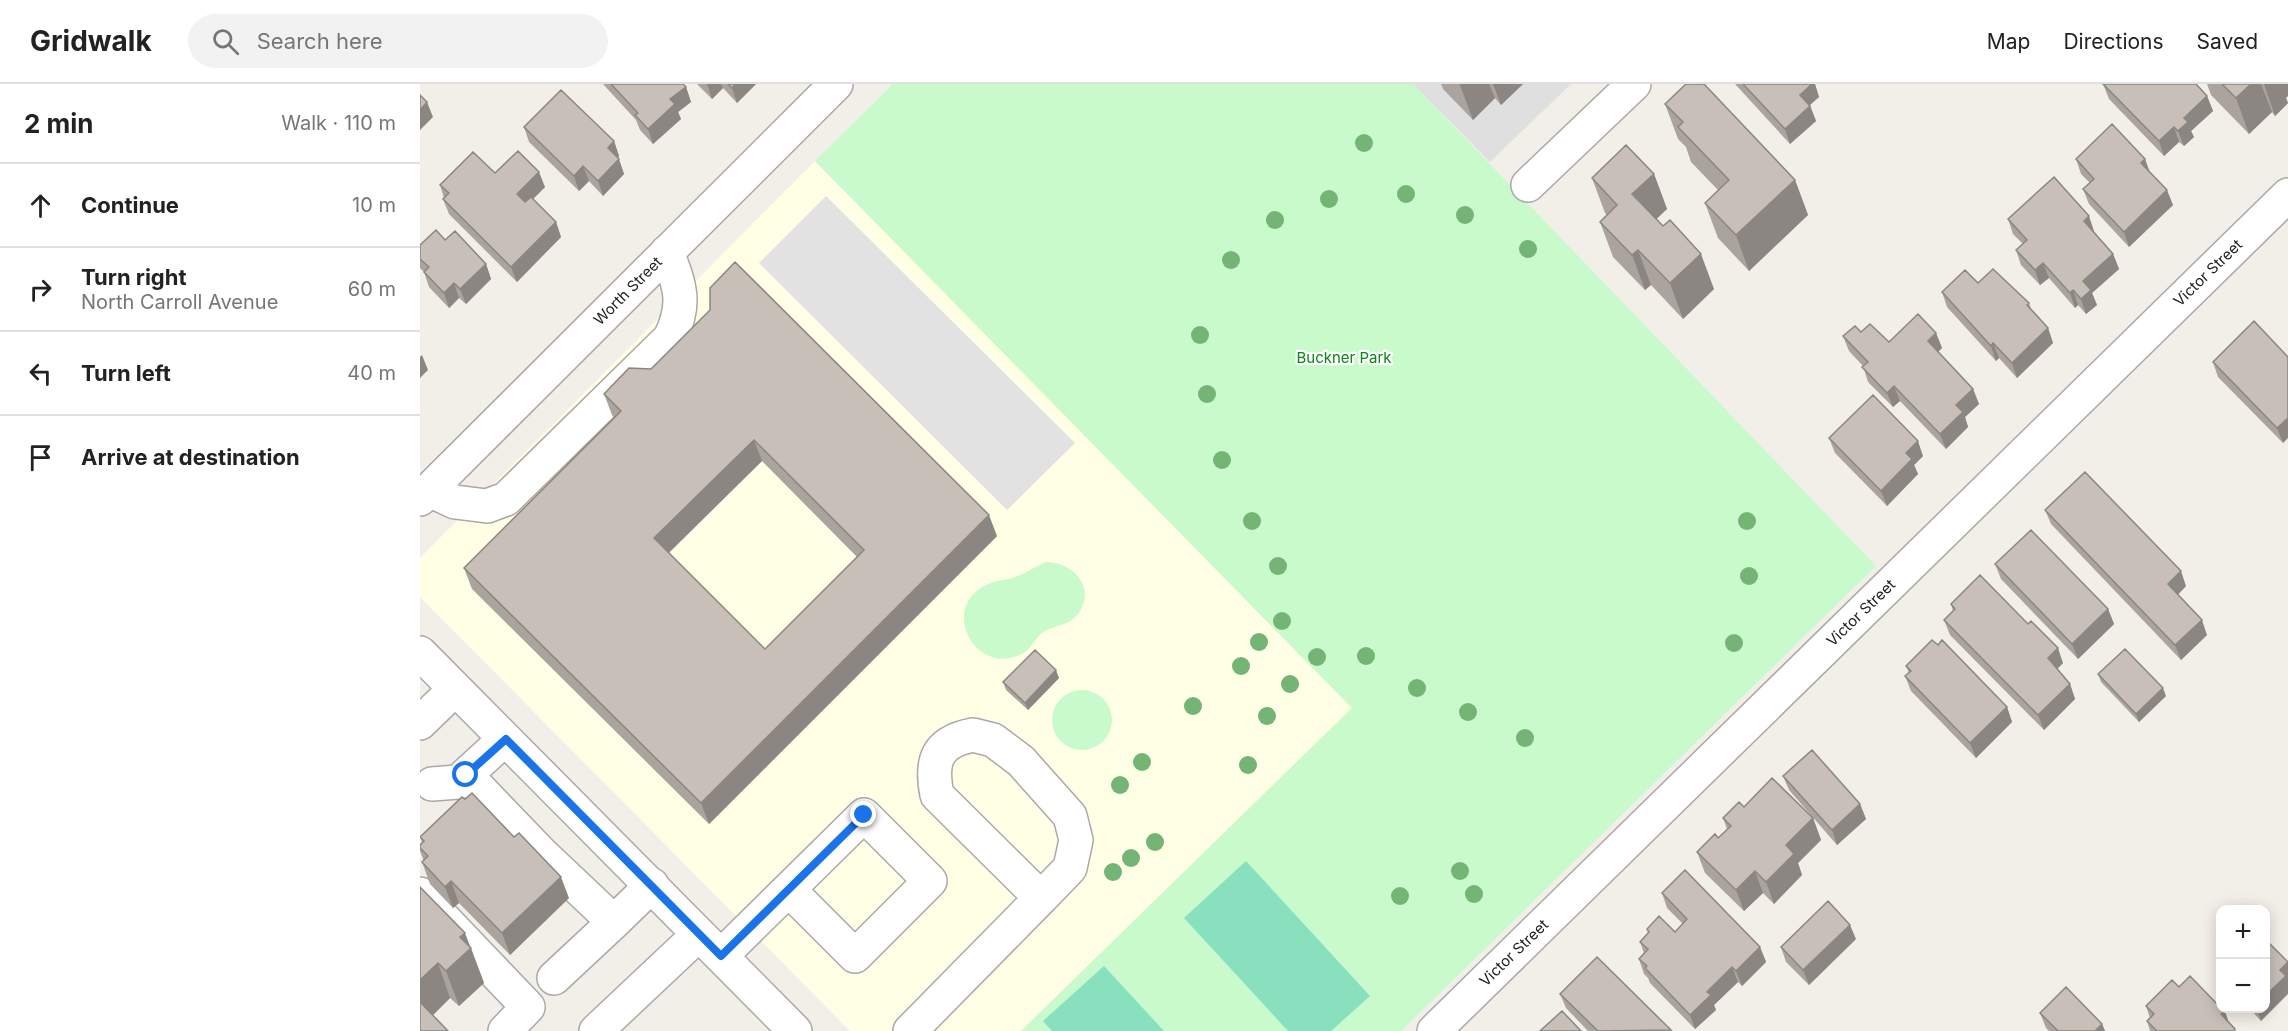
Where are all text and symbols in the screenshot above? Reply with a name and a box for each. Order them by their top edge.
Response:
search box [188,14,608,68]
text: Gridwalk [30,24,152,58]
icon: search [209,25,242,58]
text: Search here [257,28,382,54]
text: Map [1987,29,2030,54]
text: Directions [2063,29,2164,54]
text: Saved [2197,29,2258,54]
text: 2 min [24,108,94,139]
text: Walk · 110 m [281,111,396,135]
icon: ahead [24,189,57,222]
text: Continue [81,192,179,218]
text: 10 m [352,193,396,217]
street label: Victor Street [2169,235,2246,310]
street label: Worth Street [589,252,666,329]
text: Turn right [81,264,187,290]
icon: right [24,273,57,306]
text: 60 m [348,277,396,301]
text: North Carroll Avenue [81,290,278,314]
park label: Buckner Park [1296,348,1392,367]
icon: left [24,357,57,390]
text: Turn left [81,360,171,386]
text: 40 m [347,361,396,385]
icon: arrive [24,441,57,474]
text: Arrive at destination [81,444,300,470]
street label: Victor Street [1822,575,1899,650]
route start [452,761,478,787]
route end [850,801,876,827]
map controls [2216,905,2270,1013]
button: + [2216,905,2270,959]
street label: Victor Street [1475,915,1552,990]
button: − [2216,959,2270,1013]

